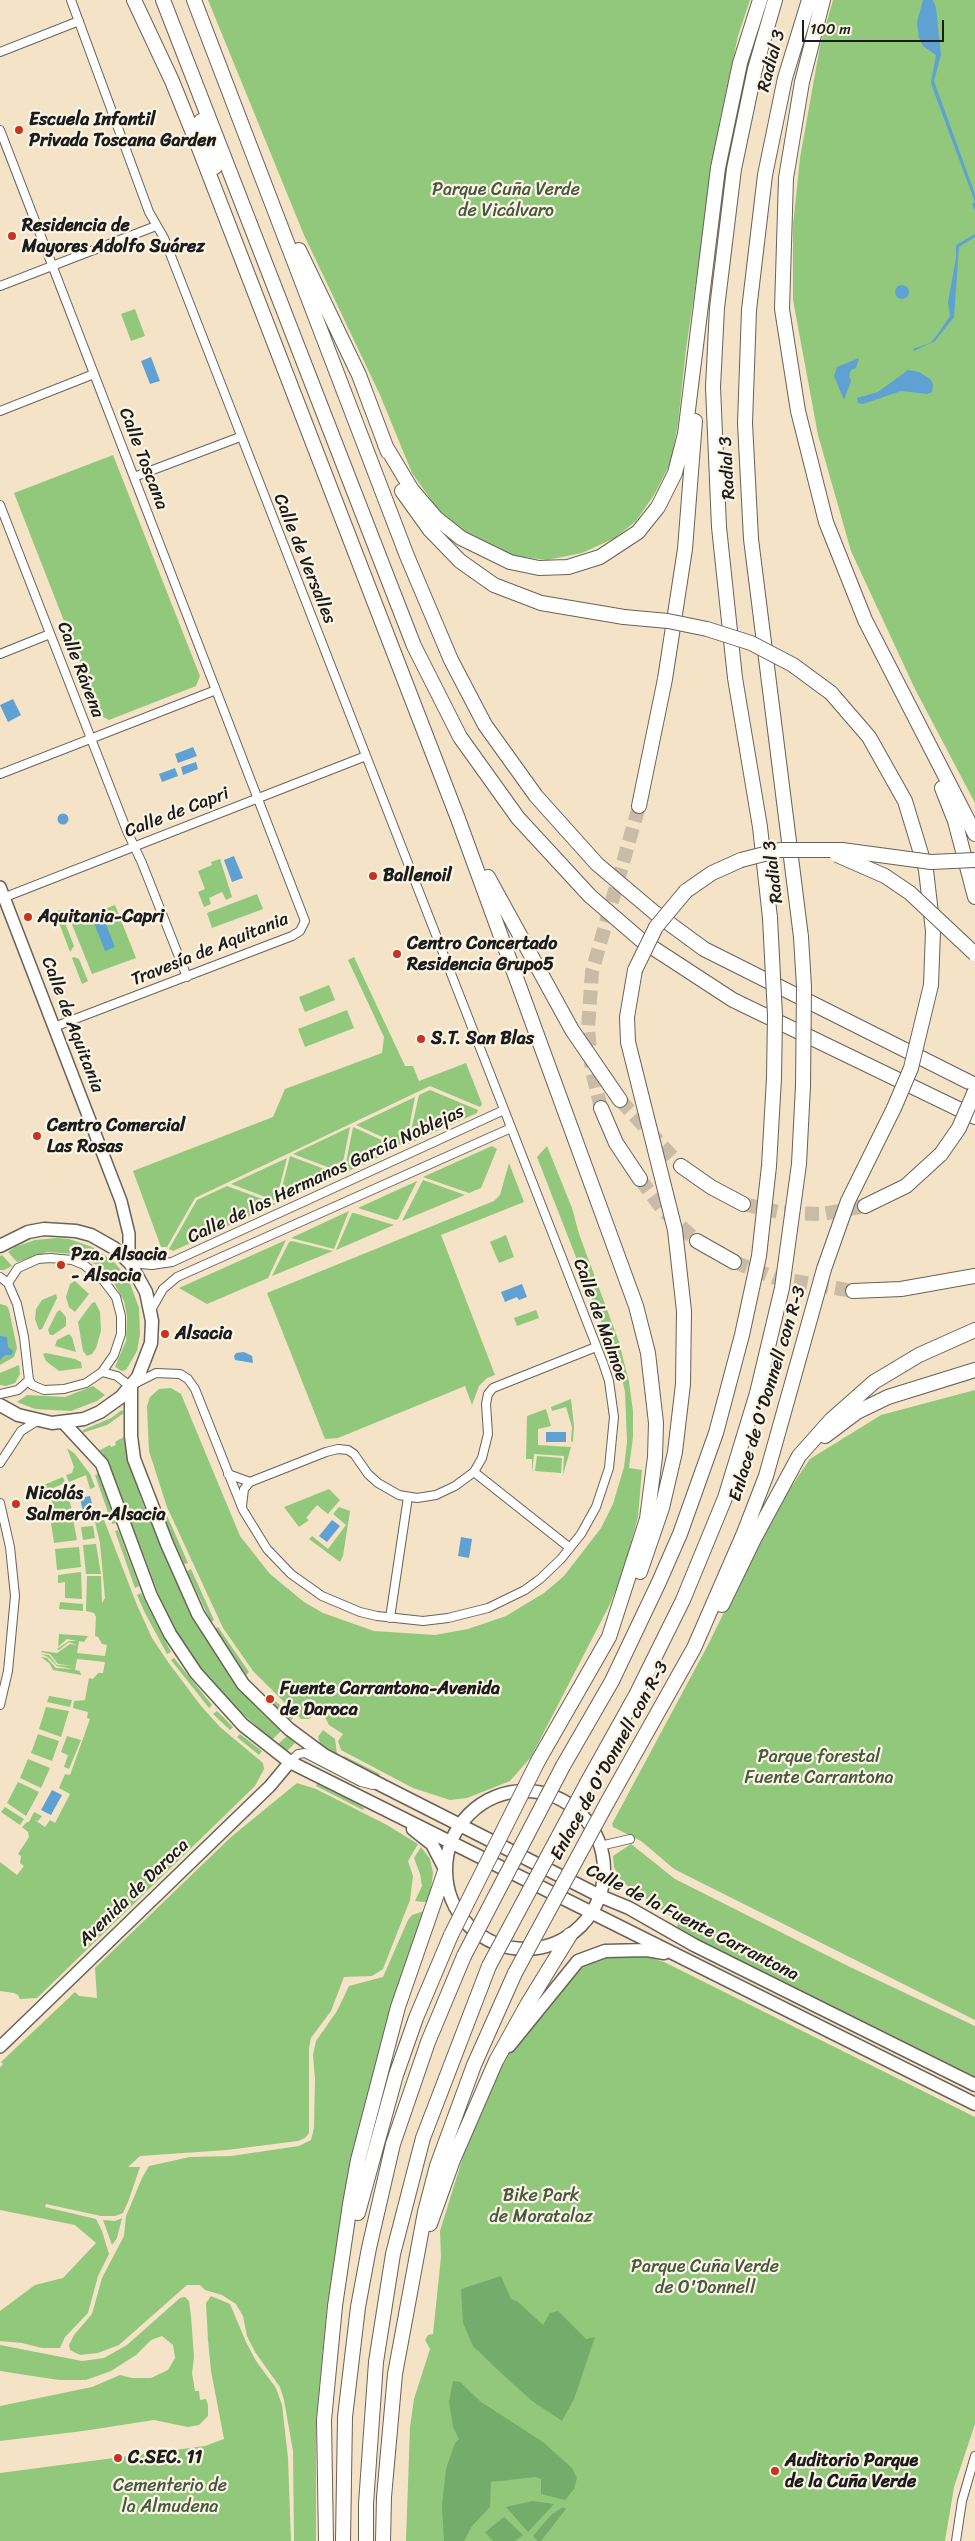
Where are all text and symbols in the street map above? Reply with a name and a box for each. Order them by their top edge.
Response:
scale bar [805,10,948,42]
text: 100 m [810,16,851,42]
street label: Radial 3 [753,28,791,94]
place label: Escuela Infantil Privada Toscana Garden [29,109,216,152]
marker: Escuela Infantil Privada Toscana Garden [13,124,25,136]
park label: Parque Cuña Verde de Vicálvaro [432,179,580,222]
place label: Residencia de Mayores Adolfo Suárez [22,215,205,258]
marker: Residencia de Mayores Adolfo Suárez [6,230,18,242]
street label: Calle Toscana [114,405,172,513]
street label: Radial 3 [716,436,740,500]
street label: Calle de Versalles [268,491,340,627]
street label: Calle Rávena [52,619,108,721]
street label: Calle de Capri [122,783,232,843]
street label: Radial 3 [759,839,789,905]
place label: Ballenoil [383,865,452,887]
marker: Ballenoil [367,870,379,882]
place label: Aquitania-Capri [38,906,164,928]
street label: Travesía de Aquitania [128,909,292,991]
marker: Aquitania-Capri [22,911,34,923]
place label: Centro Concertado Residencia Grupo5 [407,933,557,976]
marker: Centro Concertado Residencia Grupo5 [391,948,403,960]
street label: Calle de Aquitania [36,954,108,1096]
place label: S.T. San Blas [431,1028,534,1050]
marker: S.T. San Blas [415,1033,427,1045]
street label: Calle de los Hermanos García Noblejas [184,1101,468,1249]
place label: Centro Comercial Las Rosas [47,1115,185,1158]
marker: Centro Comercial Las Rosas [31,1130,43,1142]
place label: Pza. Alsacia - Alsacia [71,1244,167,1286]
street label: Calle de Malmoe [568,1256,632,1384]
marker: Pza. Alsacia - Alsacia [55,1259,67,1271]
street label: Enlace de O'Donnell con R-3 [725,1284,811,1504]
place label: Alsacia [175,1323,232,1345]
marker: Alsacia [159,1328,171,1340]
place label: Nicolás Salmerón-Alsacia [26,1483,165,1526]
marker: Nicolás Salmerón-Alsacia [10,1498,22,1510]
street label: Enlace de O'Donnell con R-3 [546,1658,674,1864]
place label: Fuente Carrantona-Avenida de Daroca [280,1678,500,1720]
marker: Fuente Carrantona-Avenida de Daroca [264,1693,276,1705]
park label: Parque forestal Fuente Carrantona [745,1746,893,1788]
street label: Avenida de Daroca [74,1835,194,1951]
street label: Calle de la Fuente Carrantona [582,1860,802,1986]
park label: Bike Park de Moratalaz [489,2185,593,2228]
park label: Parque Cuña Verde de O'Donnell [631,2256,779,2298]
place label: C.SEC. 11 [128,2447,202,2469]
place label: Auditorio Parque de la Cuña Verde [785,2450,918,2492]
marker: C.SEC. 11 [112,2452,124,2464]
marker: Auditorio Parque de la Cuña Verde [769,2465,781,2477]
park label: Cementerio de la Almudena [113,2475,227,2518]

